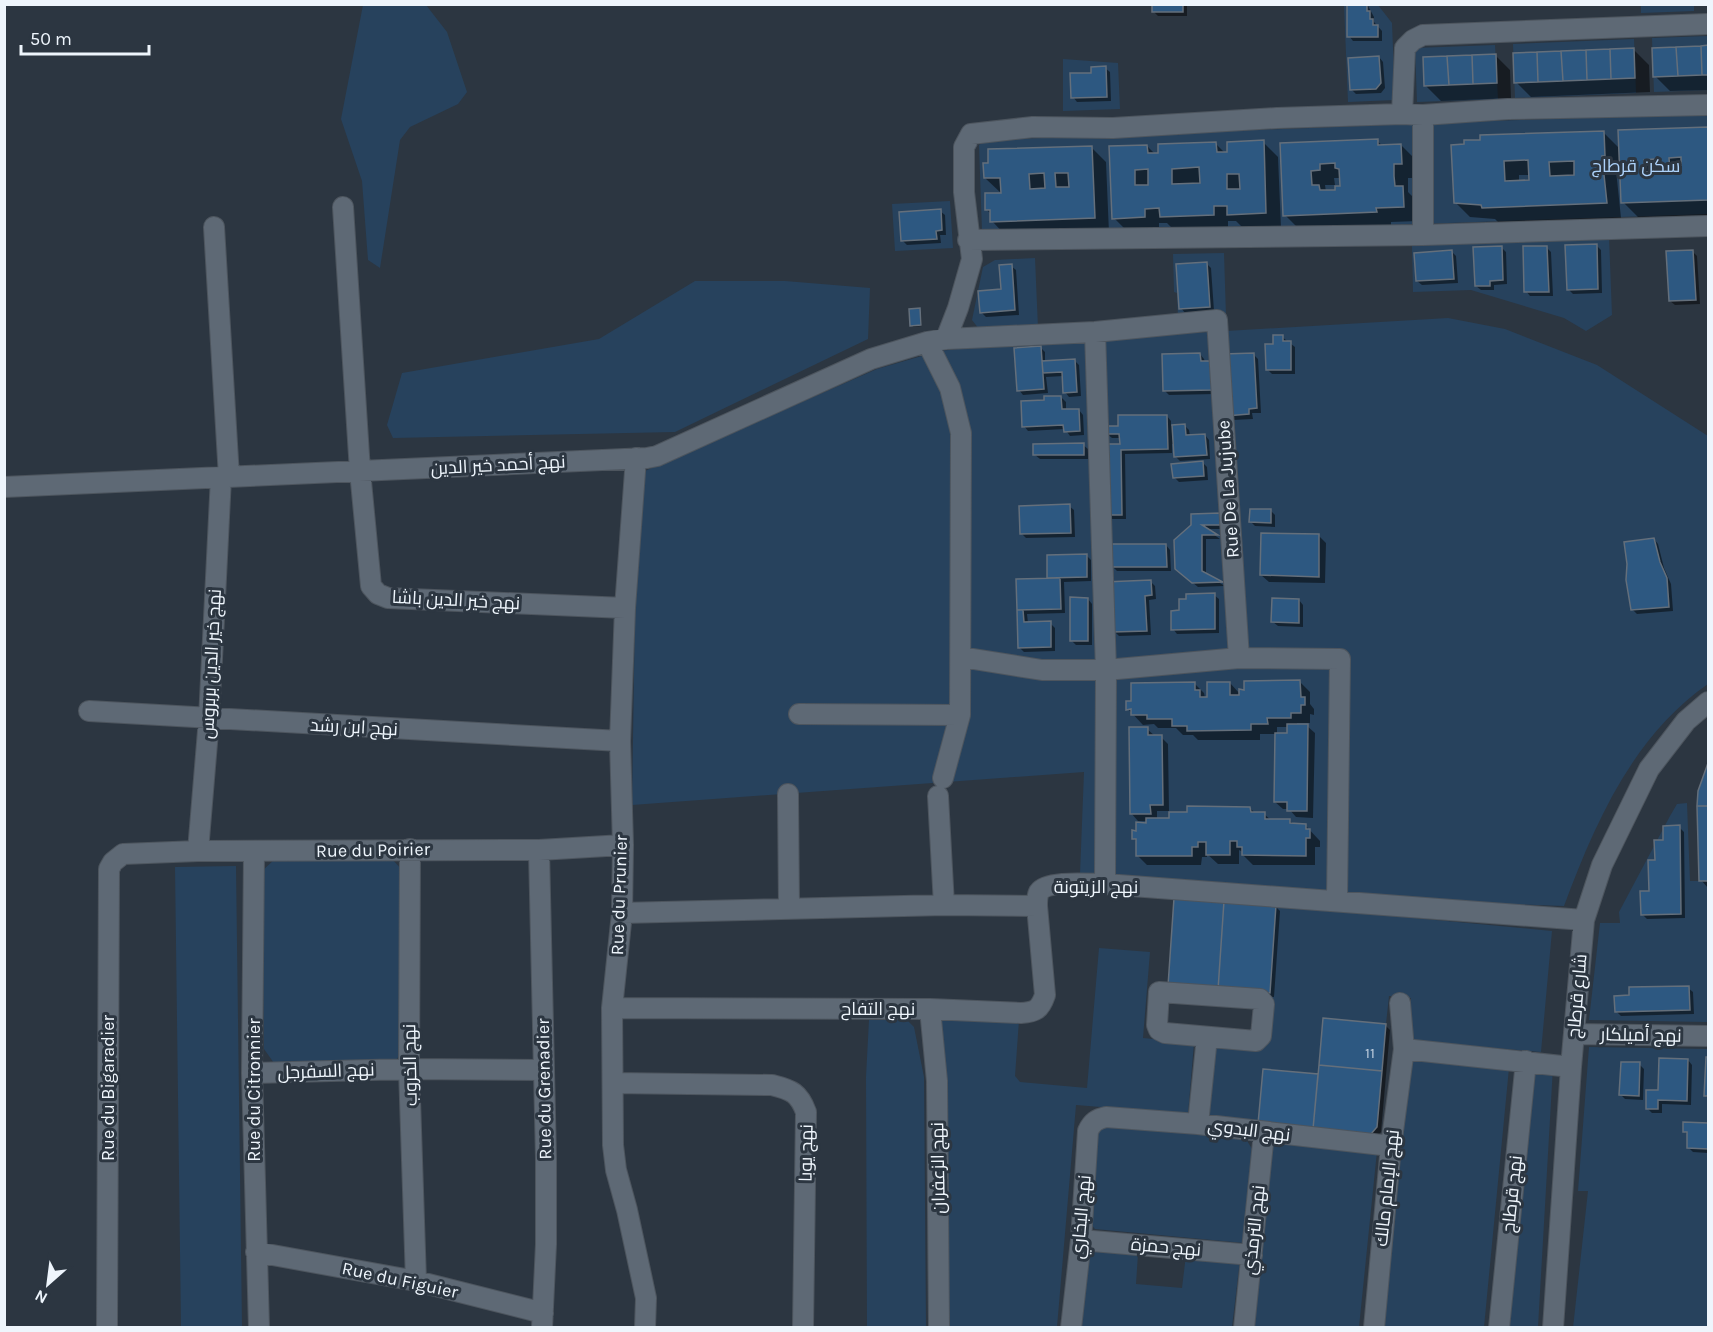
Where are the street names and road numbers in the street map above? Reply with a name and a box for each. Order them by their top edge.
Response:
street label: Rue De La Jujube [1212,419,1244,559]
street label: نهج أحمد خير الدين [430,450,566,481]
street label: نهج خير الدين باشا [391,586,521,615]
street label: نهج خير الدين بربروس [196,588,227,740]
street label: نهج ابن رشد [309,714,399,741]
street label: Rue du Prunier [606,834,632,956]
street label: Rue du Poirier [316,838,431,862]
street label: نهج الزيتونة [1054,876,1138,899]
street label: شارع قرطاج [1562,953,1593,1039]
street label: نهج التفاح [841,998,915,1021]
street label: Rue du Bigaradier [97,1014,119,1161]
street label: Rue du Citronnier [243,1018,265,1162]
street label: Rue du Grenadier [532,1018,556,1160]
street label: نهج أميلكار [1599,1023,1682,1048]
street label: نهج الخروب [398,1024,423,1106]
street label: نهج السفرجل [277,1058,375,1085]
street label: نهج البدوي [1206,1114,1291,1149]
street label: نهج الزعفران [926,1122,951,1214]
street label: نهج يوبا [794,1124,819,1182]
street label: نهج الإمام مالك [1370,1128,1405,1248]
street label: نهج قرطاج [1497,1154,1528,1234]
street label: نهج البخاري [1066,1174,1099,1260]
street label: نهج الترمذي [1238,1184,1273,1276]
street label: نهج حمزة [1130,1233,1202,1262]
street label: Rue du Figuier [340,1257,461,1303]

